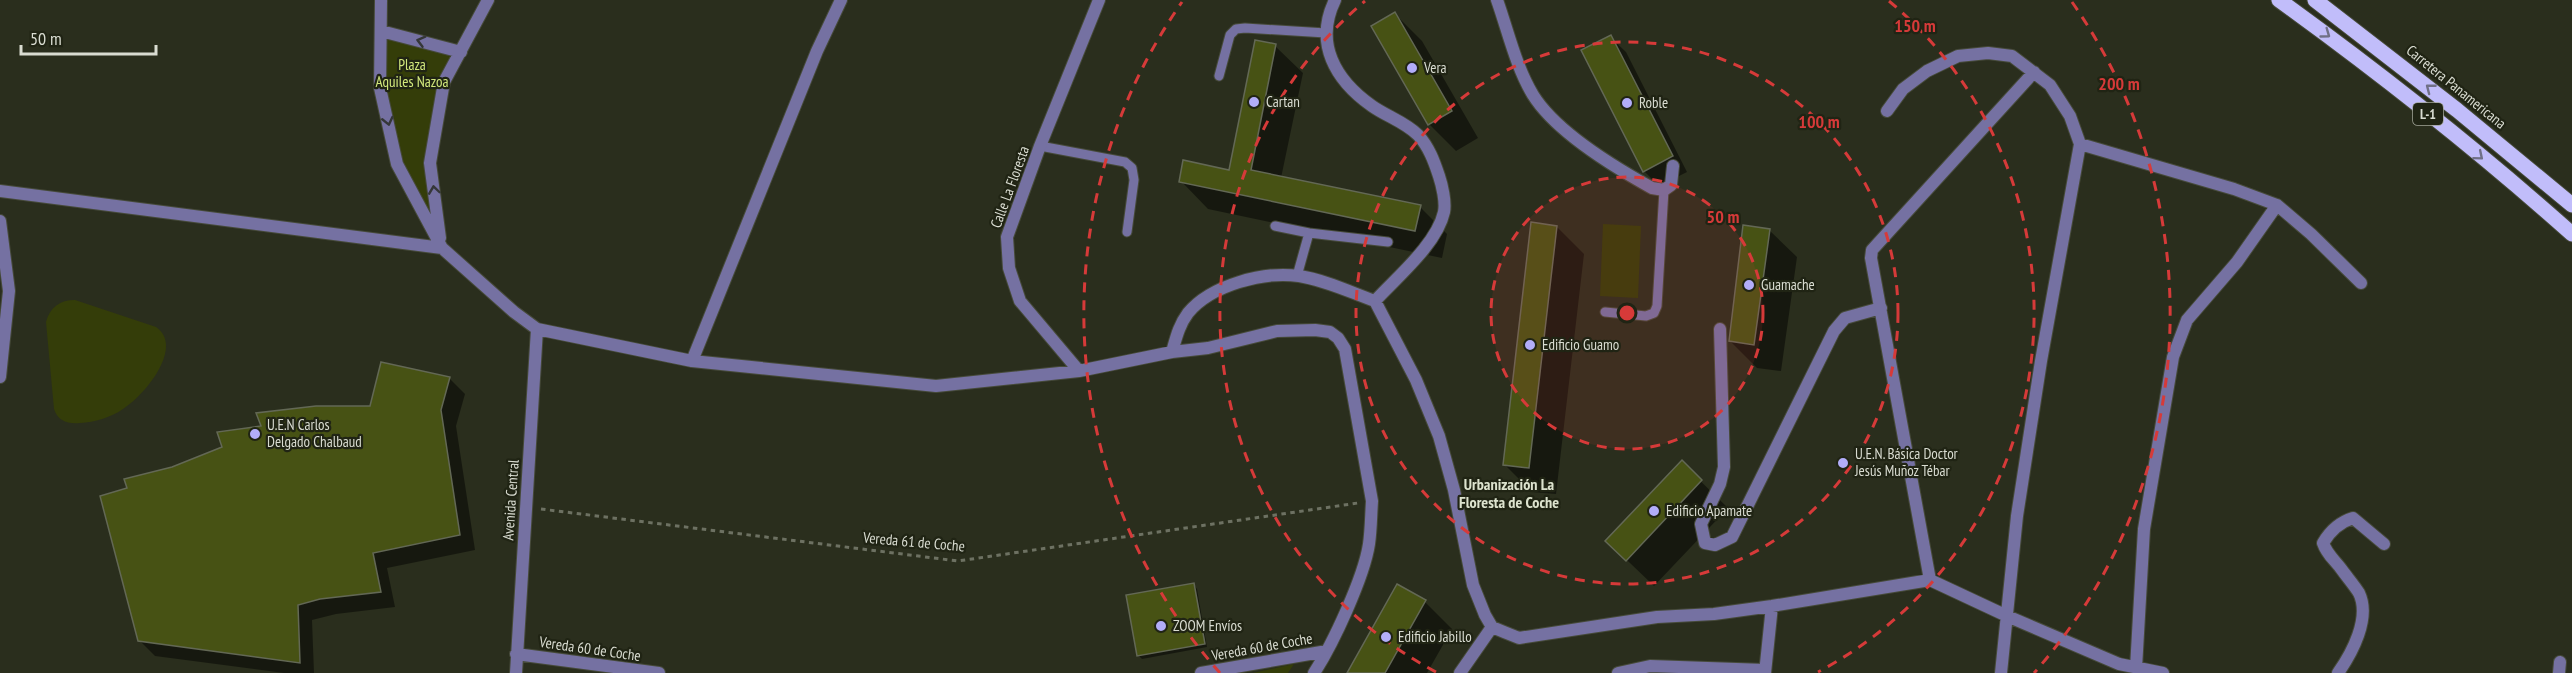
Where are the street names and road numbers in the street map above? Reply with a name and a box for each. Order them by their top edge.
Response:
street label: Carretera Panamericana [2403,41,2510,133]
road number: L-1 [2413,103,2443,125]
street label: Calle La Floresta [986,143,1033,230]
street label: Avenida Central [498,458,523,541]
street label: Vereda 61 de Coche [861,528,966,555]
street label: Vereda 60 de Coche [1209,628,1314,665]
street label: Vereda 60 de Coche [537,632,642,665]

